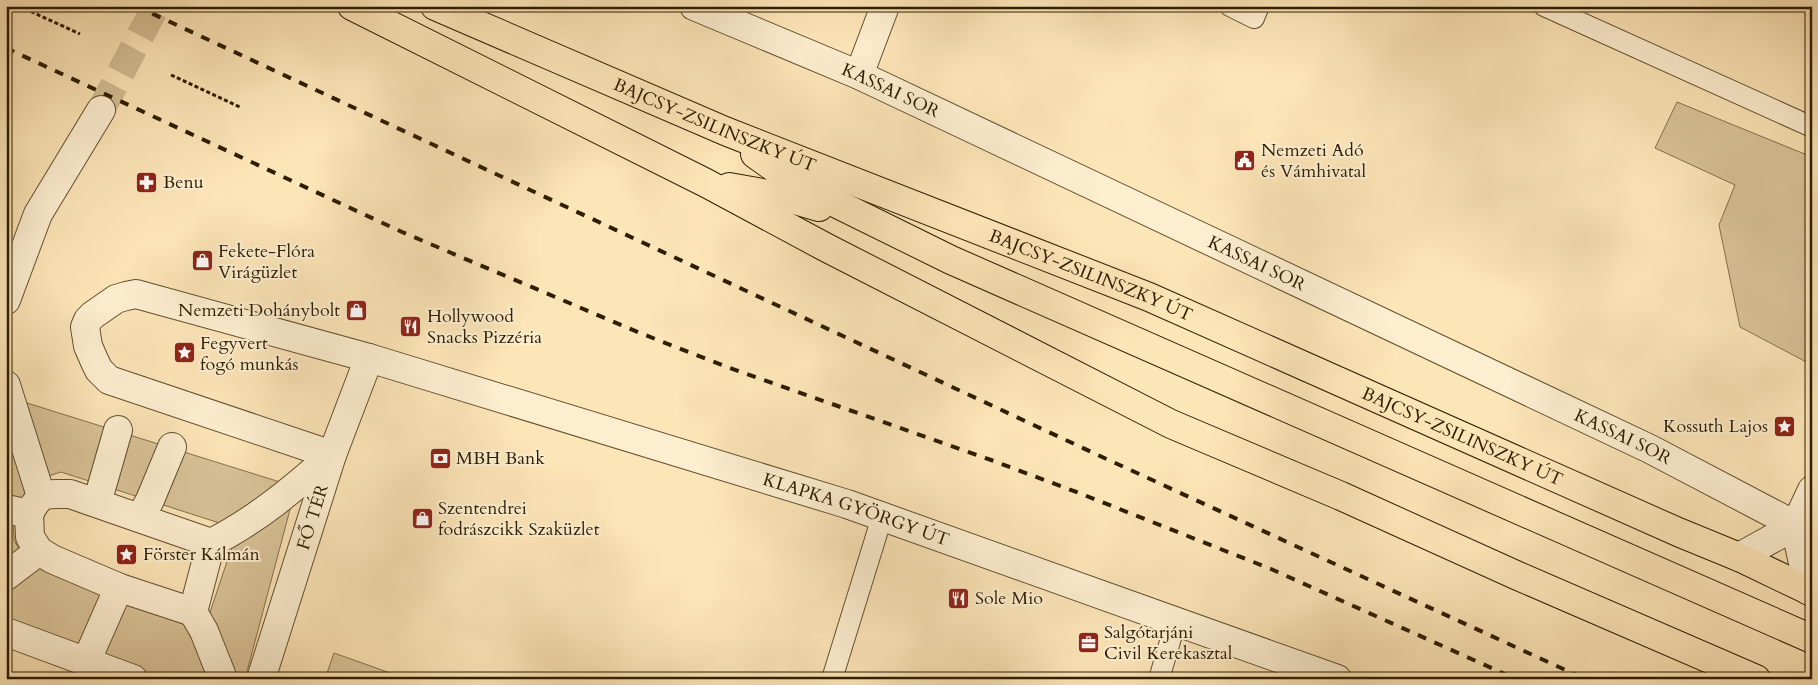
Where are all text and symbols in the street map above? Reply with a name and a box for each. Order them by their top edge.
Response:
street label: KASSAI SOR [838,57,944,124]
street label: BAJCSY-ZSILINSZKY ÚT [609,72,820,178]
place label: Nemzeti Adó és Vámhivatal [1261,138,1367,184]
public building icon: Nemzeti Adó és Vámhivatal [1233,148,1257,172]
pharmacy icon: Benu [135,170,159,194]
place label: Benu [163,170,204,195]
street label: BAJCSY-ZSILINSZKY ÚT [985,223,1197,327]
street label: KASSAI SOR [1204,229,1310,297]
place label: Fekete-Flóra Virágüzlet [218,239,315,285]
shop icon: Fekete-Flóra Virágüzlet [190,249,214,273]
place label: Nemzeti Dohánybolt [178,298,340,323]
shop icon: Nemzeti Dohánybolt [344,298,368,322]
place label: Hollywood Snacks Pizzéria [427,304,542,350]
restaurant icon: Hollywood Snacks Pizzéria [399,314,423,338]
place label: Fegyvert fogó munkás [200,331,299,377]
place icon: Fegyvert fogó munkás [172,341,196,365]
street label: BAJCSY-ZSILINSZKY ÚT [1358,381,1567,492]
street label: KASSAI SOR [1570,402,1676,471]
place label: Kossuth Lajos [1663,414,1768,439]
place icon: Kossuth Lajos [1772,414,1796,438]
bank icon: MBH Bank [428,446,452,470]
place label: MBH Bank [456,446,545,471]
street label: KLAPKA GYÖRGY ÚT [760,467,953,552]
street label: FŐ TÉR [290,481,335,553]
place label: Szentendrei fodrászcikk Szaküzlet [438,496,600,542]
shop icon: Szentendrei fodrászcikk Szaküzlet [410,506,434,530]
place icon: Förster Kálmán [115,542,139,566]
place label: Förster Kálmán [143,542,261,567]
restaurant icon: Sole Mio [947,586,971,610]
place label: Sole Mio [975,586,1043,611]
place label: Salgótarjáni Civil Kerekasztal [1104,620,1233,666]
office icon: Salgótarjáni Civil Kerekasztal [1076,630,1100,654]

